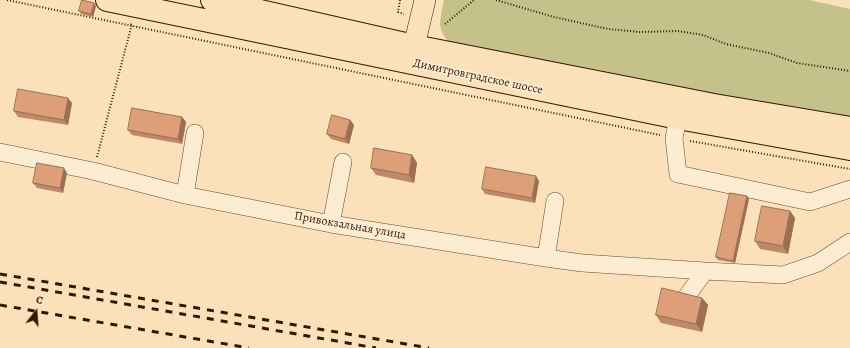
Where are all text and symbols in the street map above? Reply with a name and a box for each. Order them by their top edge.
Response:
street label: Димитровградское шоссе [412,56,544,98]
street label: Привокзальная улица [293,209,407,243]
north arrow [16,292,56,332]
text: С [34,292,45,308]

